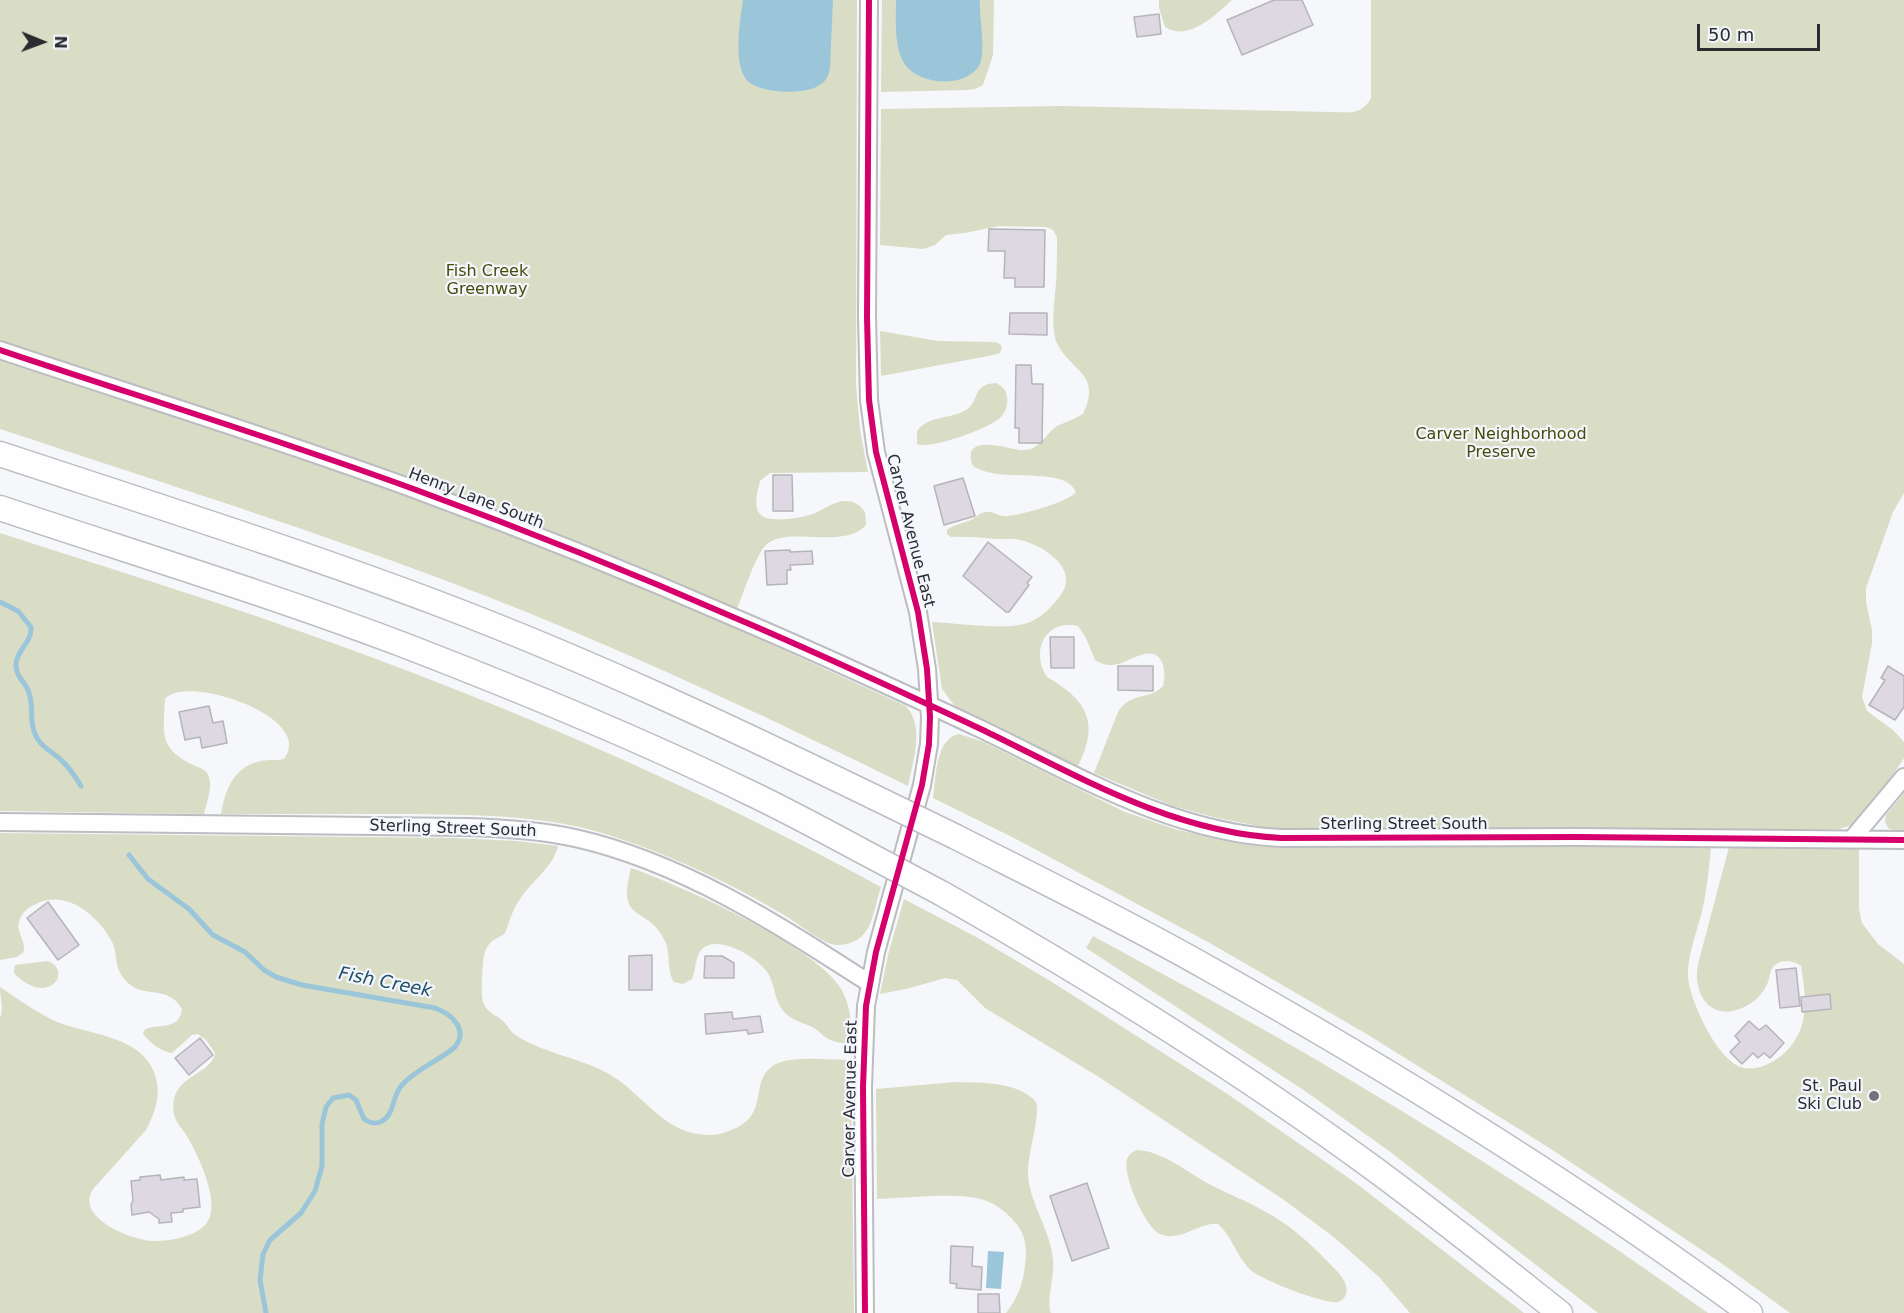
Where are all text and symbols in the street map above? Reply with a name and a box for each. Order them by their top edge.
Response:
north arrow [12,12,72,72]
scale bar [1700,12,1823,50]
text: 50 m [1708,24,1754,45]
text: N [51,35,70,49]
park label: Fish Creek Greenway [446,262,528,300]
park label: Carver Neighborhood Preserve [1415,425,1587,463]
street label: Carver Avenue East [882,452,938,610]
street label: Henry Lane South [406,464,546,534]
street label: Sterling Street South [1320,815,1488,835]
street label: Sterling Street South [369,816,537,842]
water label: Fish Creek [337,963,433,1003]
street label: Carver Avenue East [840,1020,862,1178]
place label: St. Paul Ski Club [1797,1077,1862,1115]
marker: St. Paul Ski Club [1867,1089,1881,1103]

